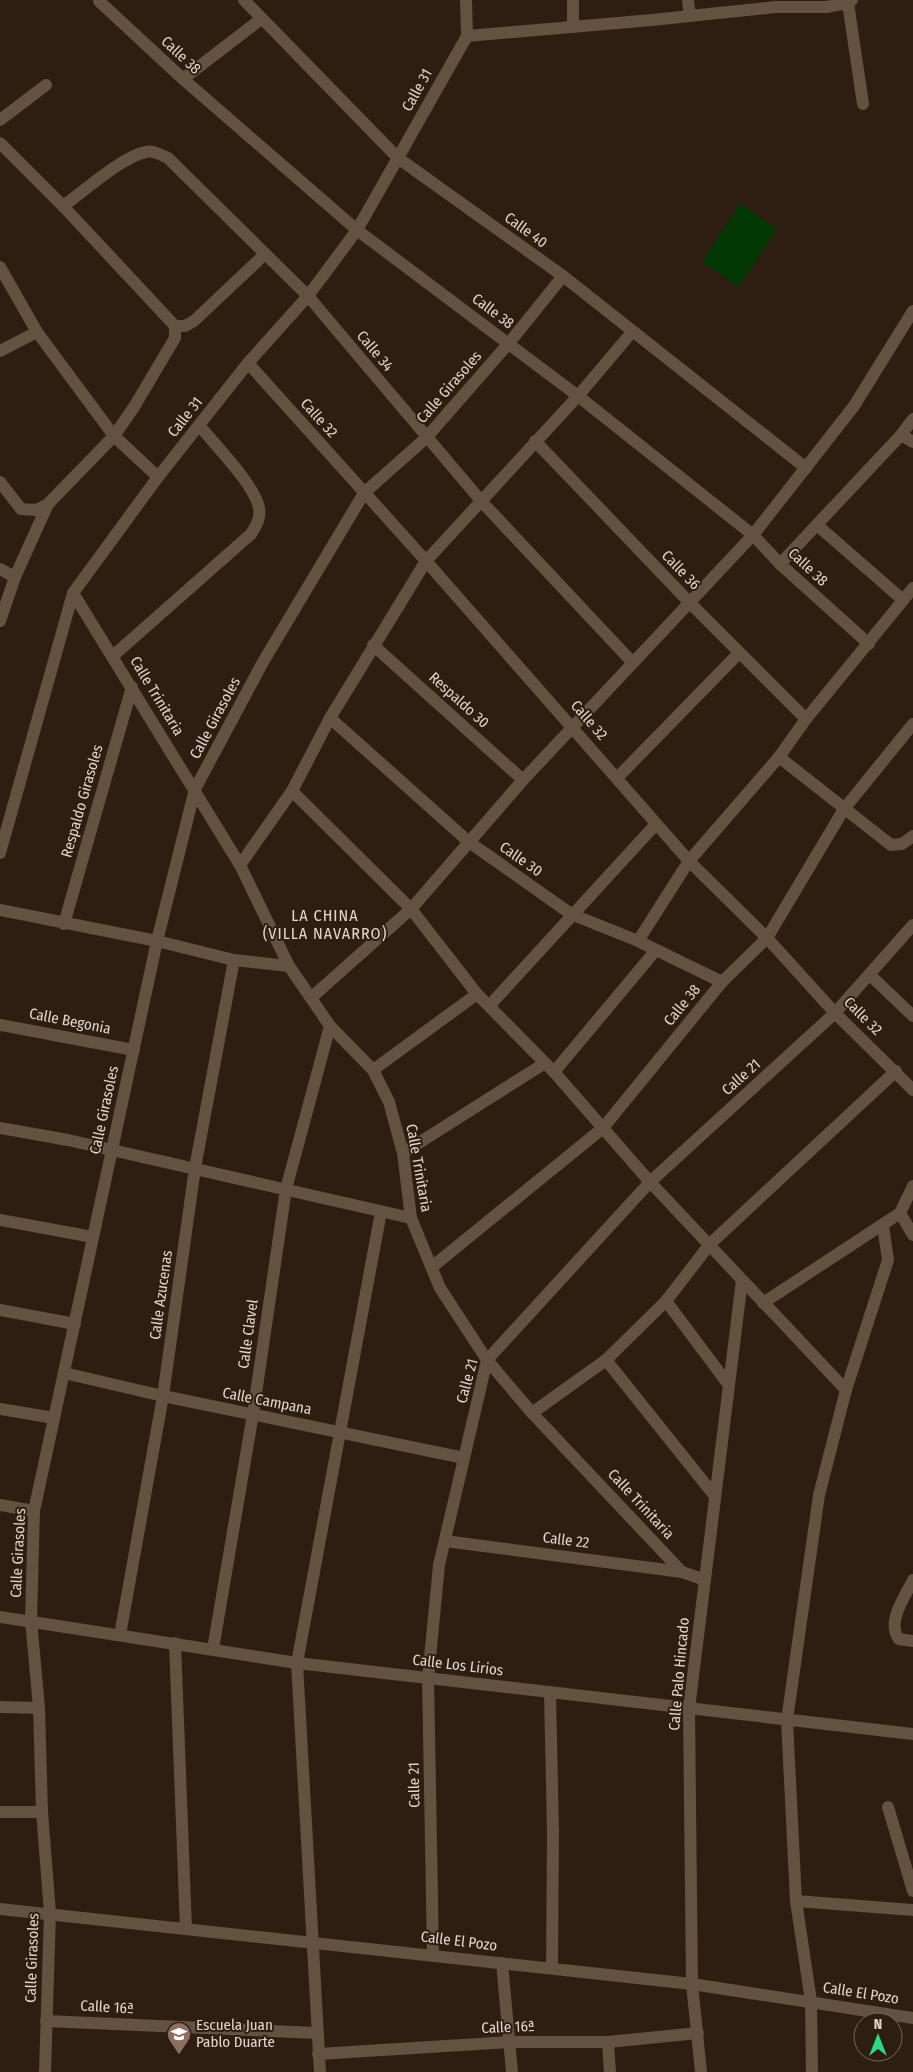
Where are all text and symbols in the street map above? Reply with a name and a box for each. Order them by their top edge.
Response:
street label: Calle 38 [157,32,205,78]
street label: Calle 31 [398,66,436,114]
street label: Calle 40 [501,208,551,252]
street label: Calle 38 [469,289,517,333]
street label: Calle 34 [353,327,397,375]
street label: Calle Girasoles [413,347,485,427]
street label: Calle 31 [164,393,206,441]
street label: Calle 32 [297,395,342,442]
street label: Calle 38 [784,544,832,590]
street label: Calle 36 [658,547,704,593]
street label: Calle Trinitaria [126,653,188,739]
street label: Respaldo 30 [425,668,493,732]
street label: Calle Girasoles [186,674,244,762]
street label: Calle 32 [567,696,611,744]
street label: Respaldo Girasoles [57,743,107,859]
street label: Calle 30 [496,838,546,880]
district label: LA CHINA (VILLA NAVARRO) [263,906,387,943]
street label: Calle 38 [660,981,704,1029]
street label: Calle 32 [840,993,886,1039]
street label: Calle Begonia [28,1004,112,1038]
street label: Calle 21 [718,1055,764,1099]
street label: Calle Girasoles [86,1064,122,1156]
street label: Calle Trinitaria [402,1123,436,1213]
street label: Calle Azucenas [146,1249,176,1341]
street label: Calle Clavel [234,1298,262,1370]
street label: Calle 21 [452,1357,482,1405]
street label: Calle Campana [221,1384,313,1418]
street label: Calle Trinitaria [604,1465,678,1543]
street label: Calle Girasoles [7,1508,29,1598]
street label: Calle 22 [542,1528,591,1552]
street label: Calle Palo Hincado [665,1617,693,1731]
street label: Calle Los Lirios [412,1651,504,1679]
street label: Calle 21 [405,1762,423,1808]
street label: Calle Girasoles [21,1913,43,2003]
street label: Calle El Pozo [420,1927,498,1955]
street label: Calle El Pozo [822,1978,900,2008]
street label: Calle 16ª [80,1997,134,2017]
north arrow [853,2012,903,2062]
place label: Escuela Juan Pablo Duarte [196,2016,275,2051]
text: N [874,2016,882,2033]
street label: Calle 16ª [481,2017,535,2037]
school or university icon: Escuela Juan Pablo Duarte [166,2021,192,2055]

